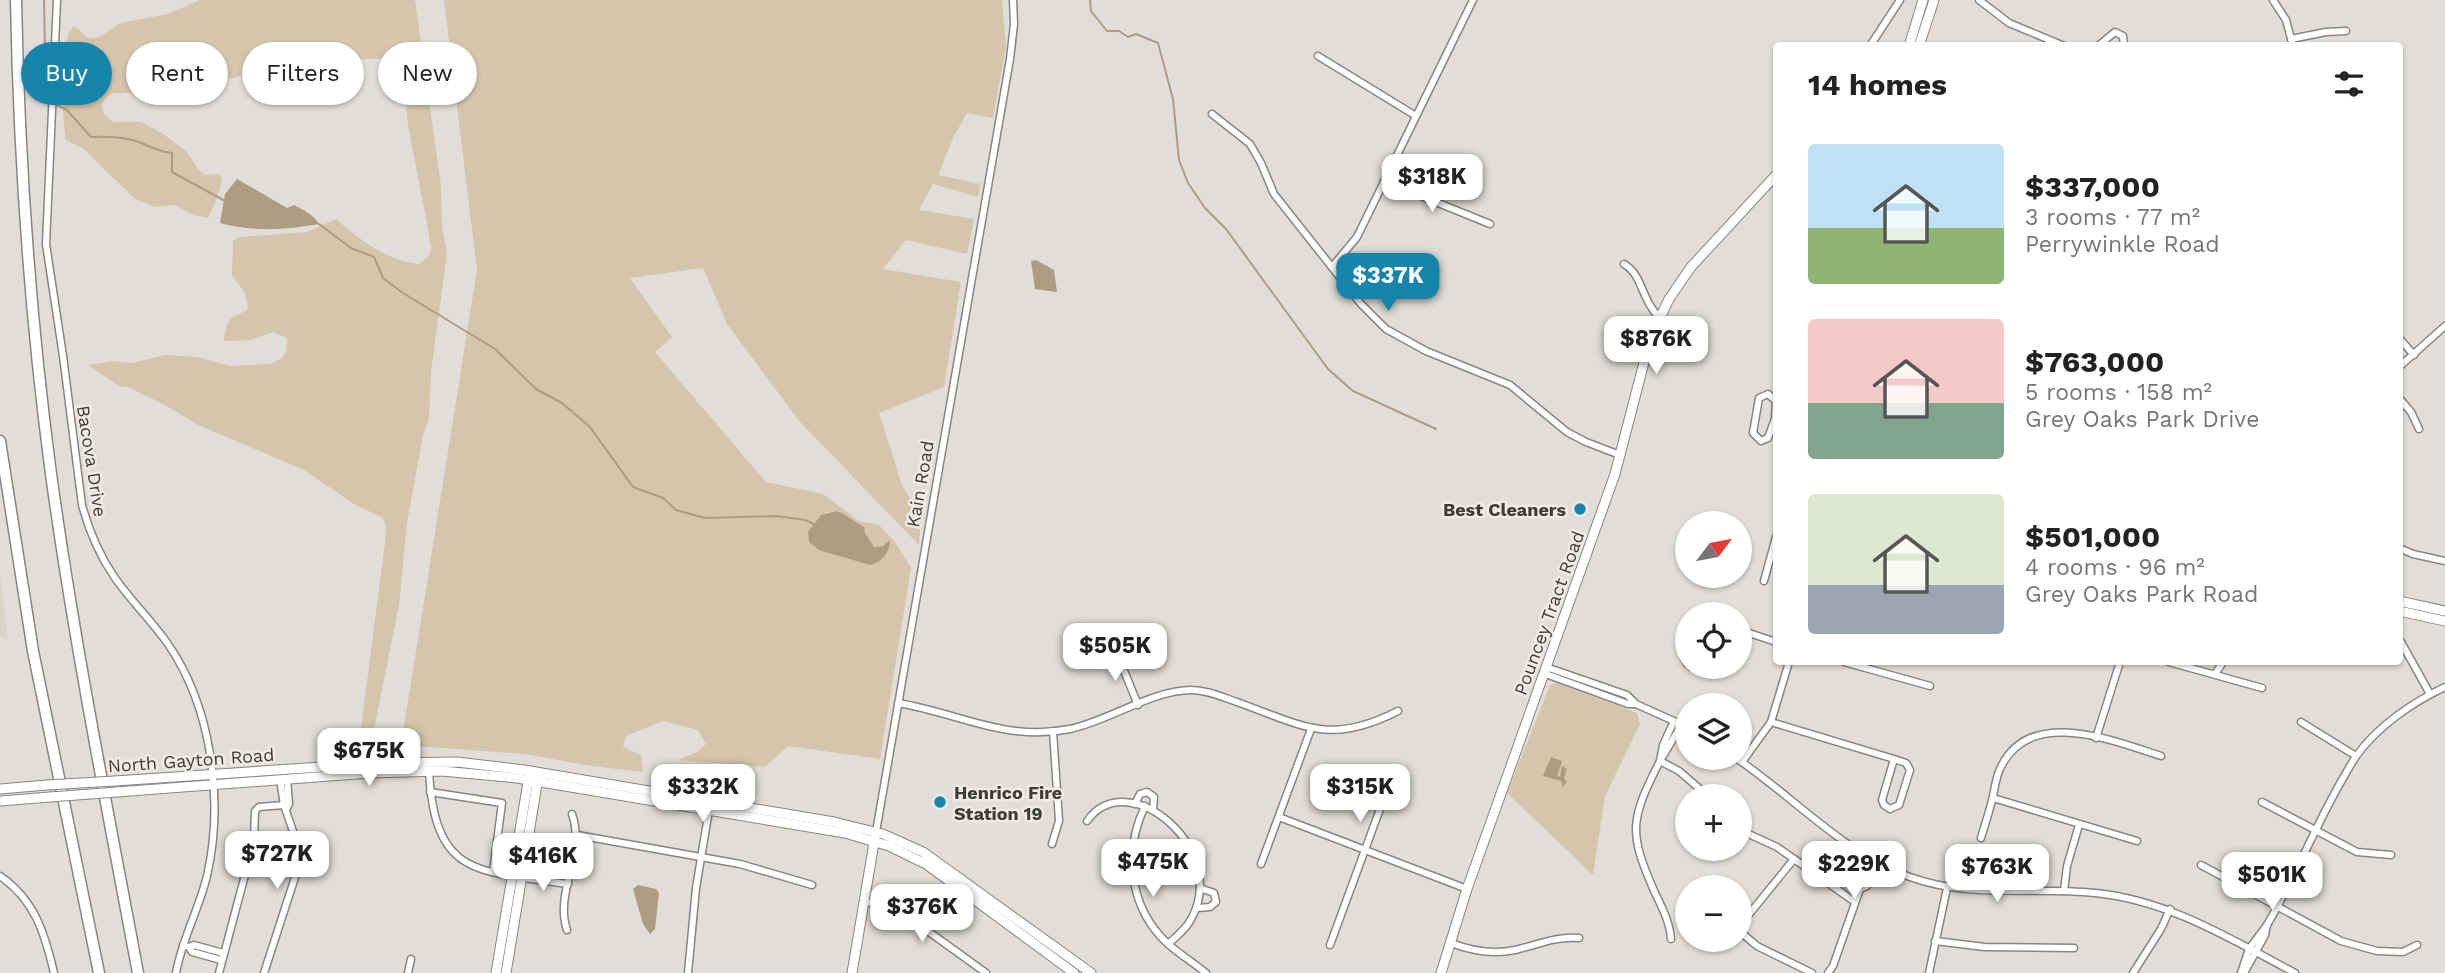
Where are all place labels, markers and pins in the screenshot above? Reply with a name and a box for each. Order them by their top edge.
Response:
pin: $318K [1383,154,1481,214]
pin: $337K [1339,254,1437,313]
pin: $876K [1607,316,1705,376]
place label: Best Cleaners [1443,499,1566,520]
marker: Best Cleaners [1572,501,1588,517]
pin: $505K [1066,624,1164,683]
pin: $675K [320,728,418,788]
pin: $332K [654,764,752,824]
pin: $315K [1311,764,1409,824]
place label: Henrico Fire Station 19 [954,782,1062,824]
marker: Henrico Fire Station 19 [932,794,948,810]
pin: $727K [228,832,326,891]
pin: $416K [494,834,592,893]
pin: $475K [1104,839,1202,899]
pin: $229K [1805,842,1903,901]
pin: $763K [1948,844,2046,904]
pin: $501K [2223,852,2321,912]
pin: $376K [873,884,971,944]

